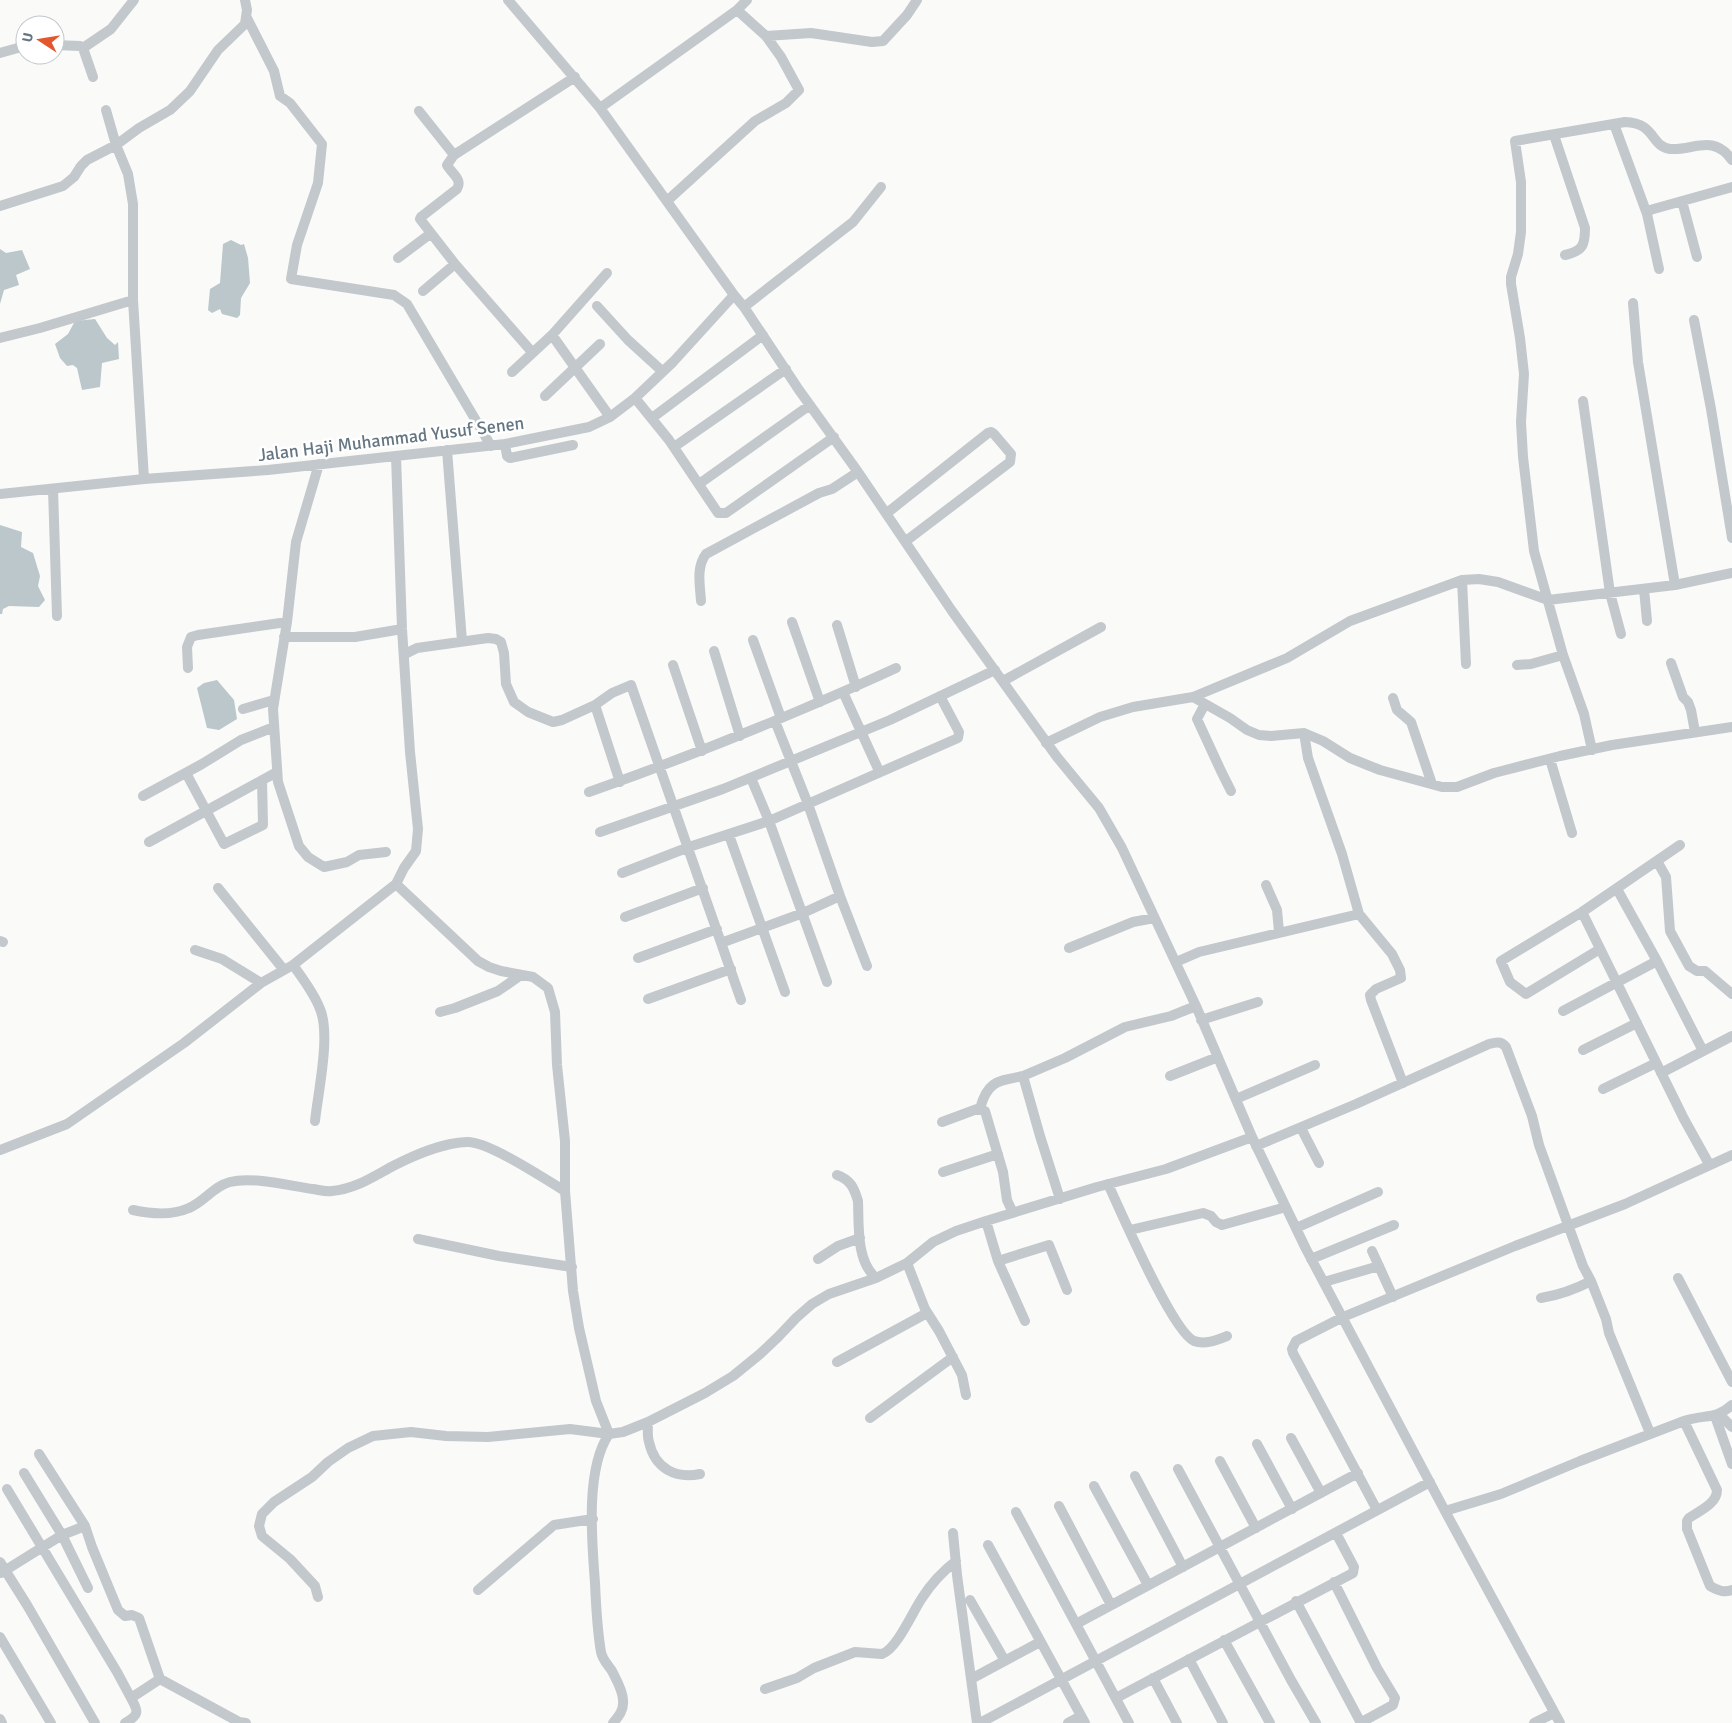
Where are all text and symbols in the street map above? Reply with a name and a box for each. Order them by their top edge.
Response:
north arrow [15,15,65,65]
text: U [18,31,37,44]
street label: Jalan Haji Muhammad Yusuf Senen [257,412,525,466]

